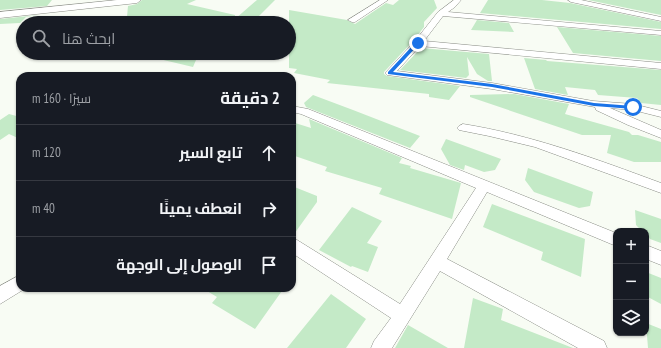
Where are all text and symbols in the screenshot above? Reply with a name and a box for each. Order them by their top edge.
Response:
search box [16,16,296,60]
icon: search [30,27,52,49]
text: ابحث هنا [62,29,115,48]
route end [409,34,427,52]
text: 2 دقيقة [220,87,280,109]
text: سيرًا · 160 m [32,90,91,107]
route start [624,98,642,116]
icon: ahead [258,142,280,164]
text: تابع السير [179,143,242,162]
text: 120 m [32,144,61,161]
icon: right [258,198,280,220]
text: انعطف يمينًا [159,199,242,218]
text: 40 m [32,200,55,217]
map controls [613,228,649,336]
button: + [613,228,649,264]
icon: arrive [258,254,280,276]
text: الوصول إلى الوجهة [116,255,242,274]
button: − [613,264,649,300]
button: layers [613,300,649,336]

